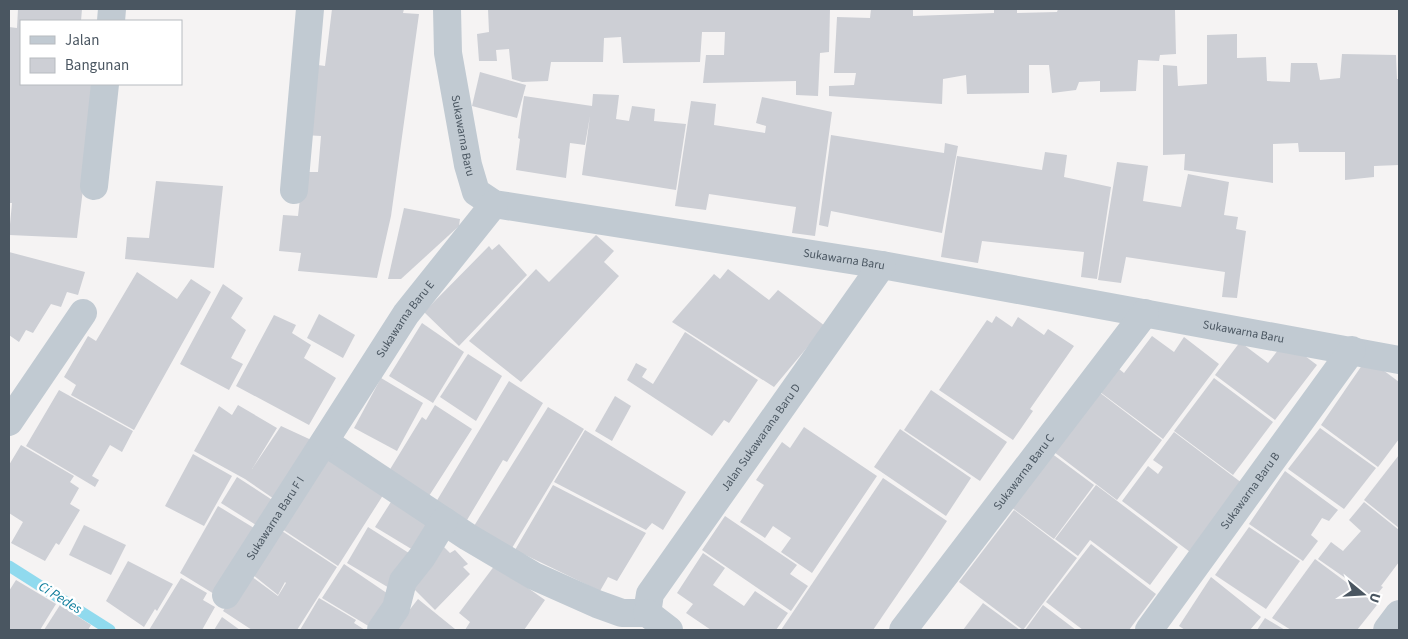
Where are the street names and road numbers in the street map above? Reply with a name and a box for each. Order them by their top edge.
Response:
street label: Sukawarna Baru [447,94,479,178]
street label: Sukawarna Baru [802,244,886,274]
street label: Sukawarna Baru E [372,277,438,361]
street label: Sukawarna Baru [1202,316,1286,347]
street label: Jalan Sukawarana Baru D [717,380,804,494]
street label: Sukawarna Baru C [989,430,1058,513]
street label: Sukawarna Baru B [1216,449,1284,533]
street label: Sukawarna Baru F I [242,473,308,564]

